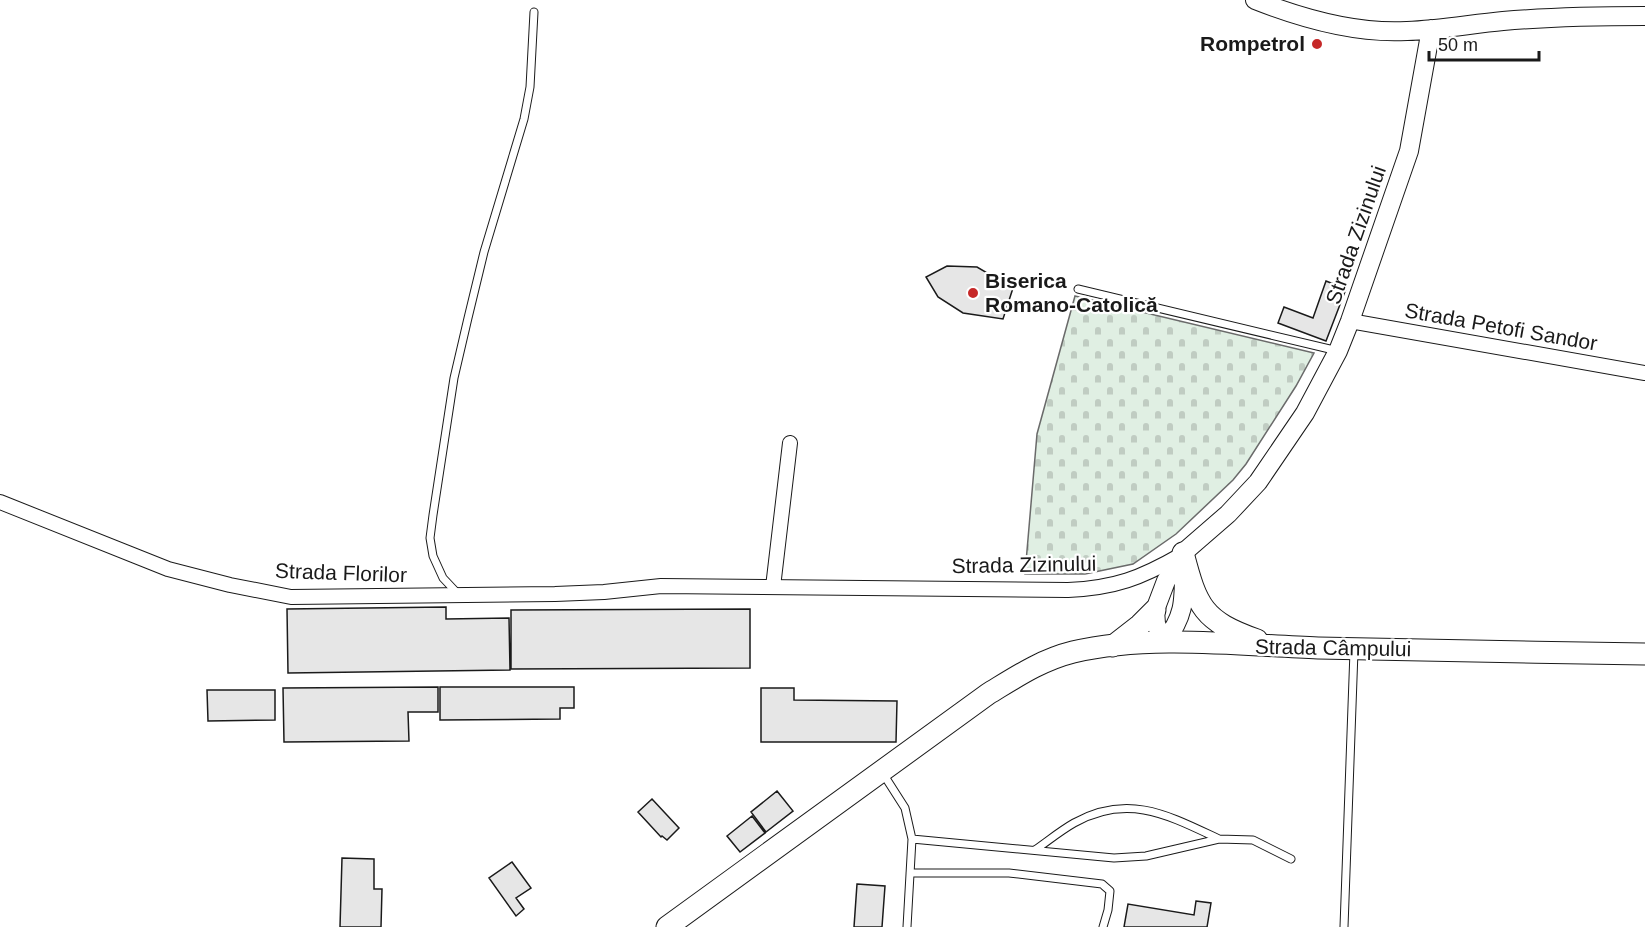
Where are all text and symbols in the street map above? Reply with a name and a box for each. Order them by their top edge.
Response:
scale bar [1429,24,1538,62]
place label: Rompetrol [1200,32,1305,55]
text: 50 m [1438,35,1478,55]
marker: Rompetrol [1310,37,1324,51]
street label: Strada Zizinului [1321,163,1390,307]
place label: Biserica Romano-Catolică [985,269,1158,316]
marker: Biserica Romano-Catolică [966,286,980,300]
street label: Strada Petofi Sandor [1403,298,1599,355]
street label: Strada Zizinului [951,552,1097,577]
street label: Strada Florilor [275,559,407,586]
street label: Strada Câmpului [1255,635,1411,660]

